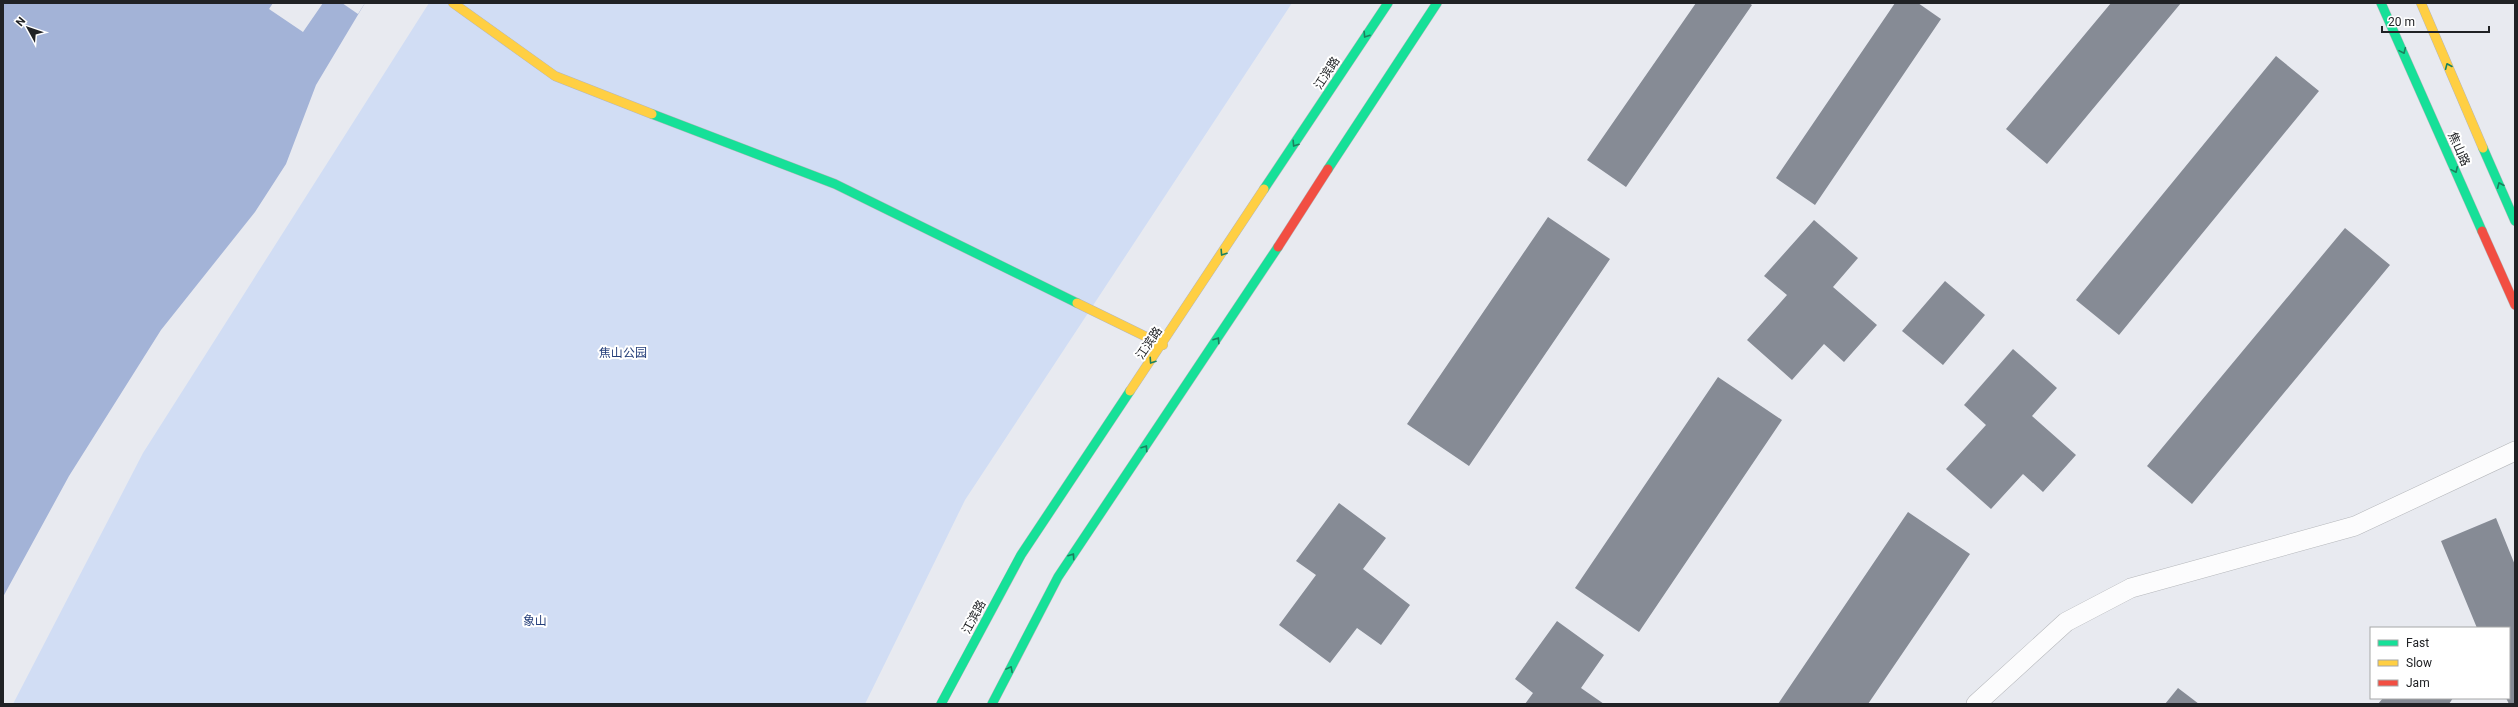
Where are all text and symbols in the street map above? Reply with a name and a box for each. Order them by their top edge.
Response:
north arrow [8,8,48,48]
scale bar [2382,8,2489,34]
text: N [13,15,28,29]
text: 20 m [2388,15,2415,29]
one-way arrow [1364,31,1371,38]
one-way arrow [2398,48,2406,55]
street label: 江滨路 [1311,54,1343,92]
one-way arrow [2445,62,2453,70]
street label: 焦山路 [2445,130,2473,168]
one-way arrow [1292,140,1300,147]
one-way arrow [2450,166,2458,174]
one-way arrow [2496,181,2504,188]
one-way arrow [1221,248,1228,255]
street label: 江滨路 [1133,324,1165,362]
one-way arrow [1212,337,1219,344]
park label: 焦山公园 [599,346,647,360]
one-way arrow [1149,357,1157,364]
one-way arrow [1140,445,1148,452]
one-way arrow [1068,553,1075,560]
street label: 江滨路 [959,598,989,636]
park label: 象山 [523,614,547,628]
legend [2370,627,2510,699]
text: Fast [2406,636,2429,650]
text: Slow [2406,656,2432,670]
one-way arrow [1005,666,1013,674]
text: Jam [2406,676,2430,690]

